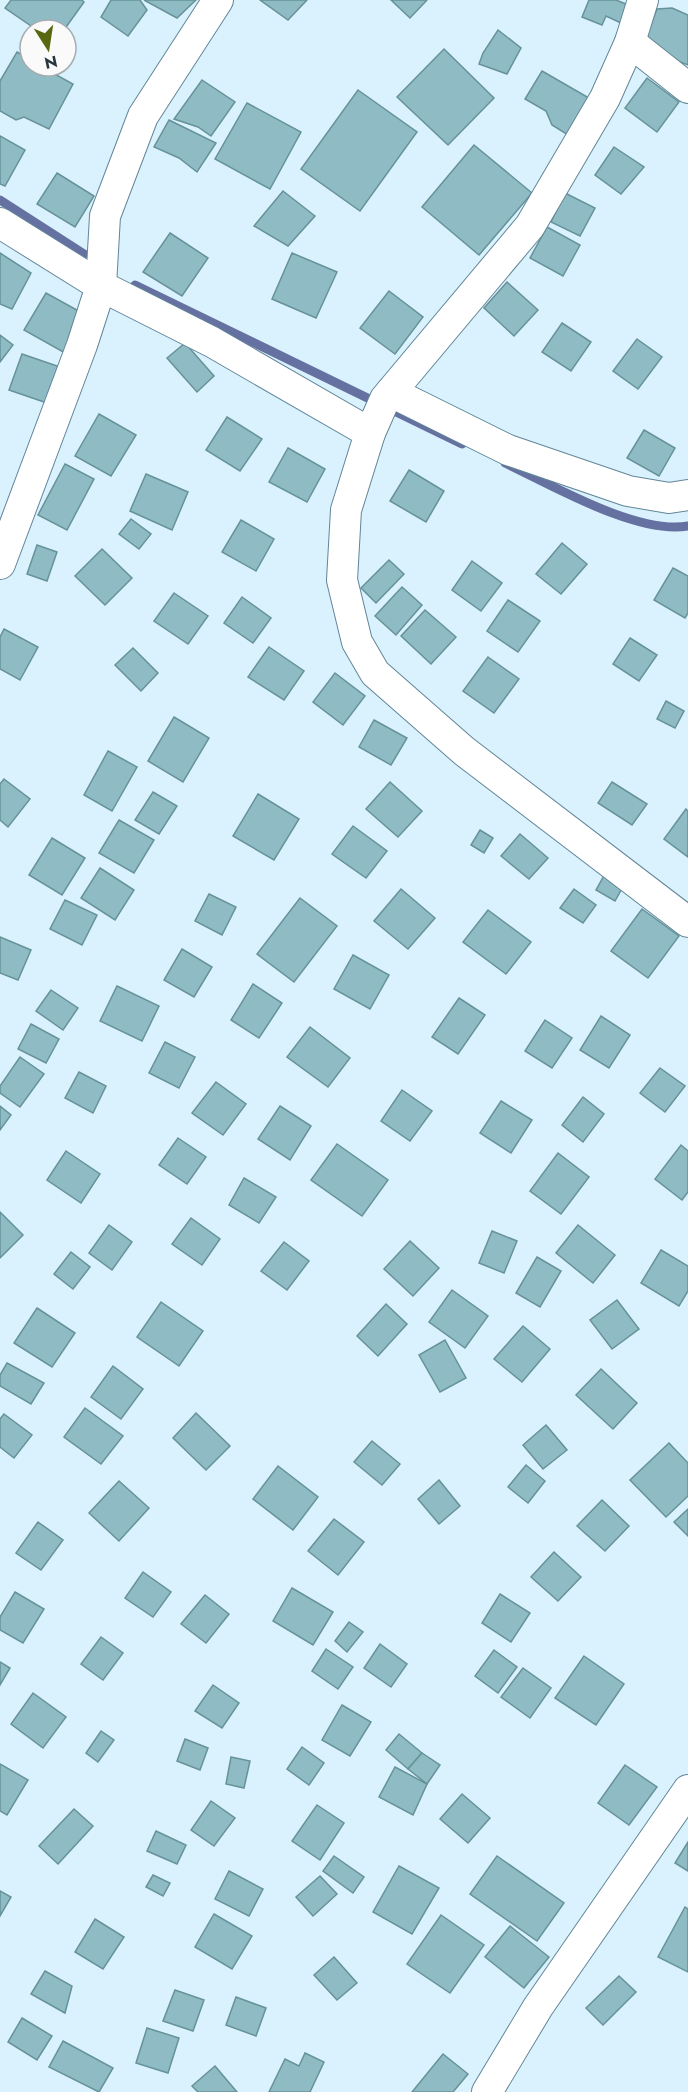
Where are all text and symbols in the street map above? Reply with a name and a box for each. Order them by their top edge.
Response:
north arrow [18,18,78,78]
text: N [42,50,60,75]

